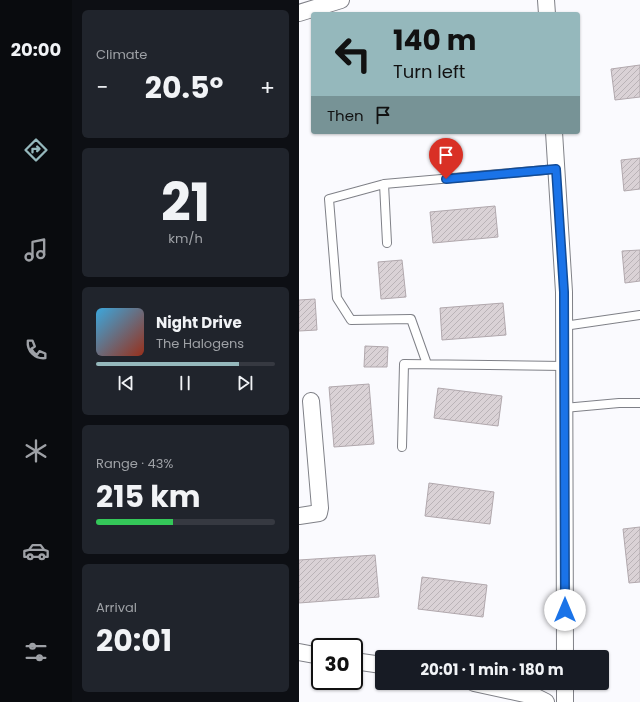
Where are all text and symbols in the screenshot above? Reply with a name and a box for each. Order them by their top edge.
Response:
text: 140 m [393,21,476,60]
icon: left [327,28,379,80]
text: 20:00 [11,37,61,62]
text: Climate [96,45,147,64]
text: Turn left [393,59,465,84]
text: 20.5° [145,66,223,109]
text: − [96,72,108,103]
text: + [260,72,275,103]
icon: arrive [372,104,394,126]
text: Then [327,105,364,126]
icon: directions [22,136,50,164]
pin [429,138,463,179]
icon: arrive [435,144,457,166]
text: 21 [161,166,210,239]
text: km/h [168,229,203,248]
icon: music [22,236,50,264]
text: Night Drive [156,312,242,333]
text: The Halogens [156,334,244,353]
icon: phone [22,336,50,364]
icon: previous [115,372,137,394]
icon: pause [174,372,196,394]
icon: next [234,372,256,394]
icon: climate [22,437,50,465]
text: Range · 43% [96,454,173,473]
text: 215 km [96,475,201,518]
icon: car [22,537,50,565]
position arrow [544,589,586,631]
text: Arrival [96,598,137,617]
text: 20:01 [96,619,172,662]
icon: filters [22,638,50,666]
speed limit sign: 30 [311,638,363,690]
text: 20:01 · 1 min · 180 m [420,659,564,680]

